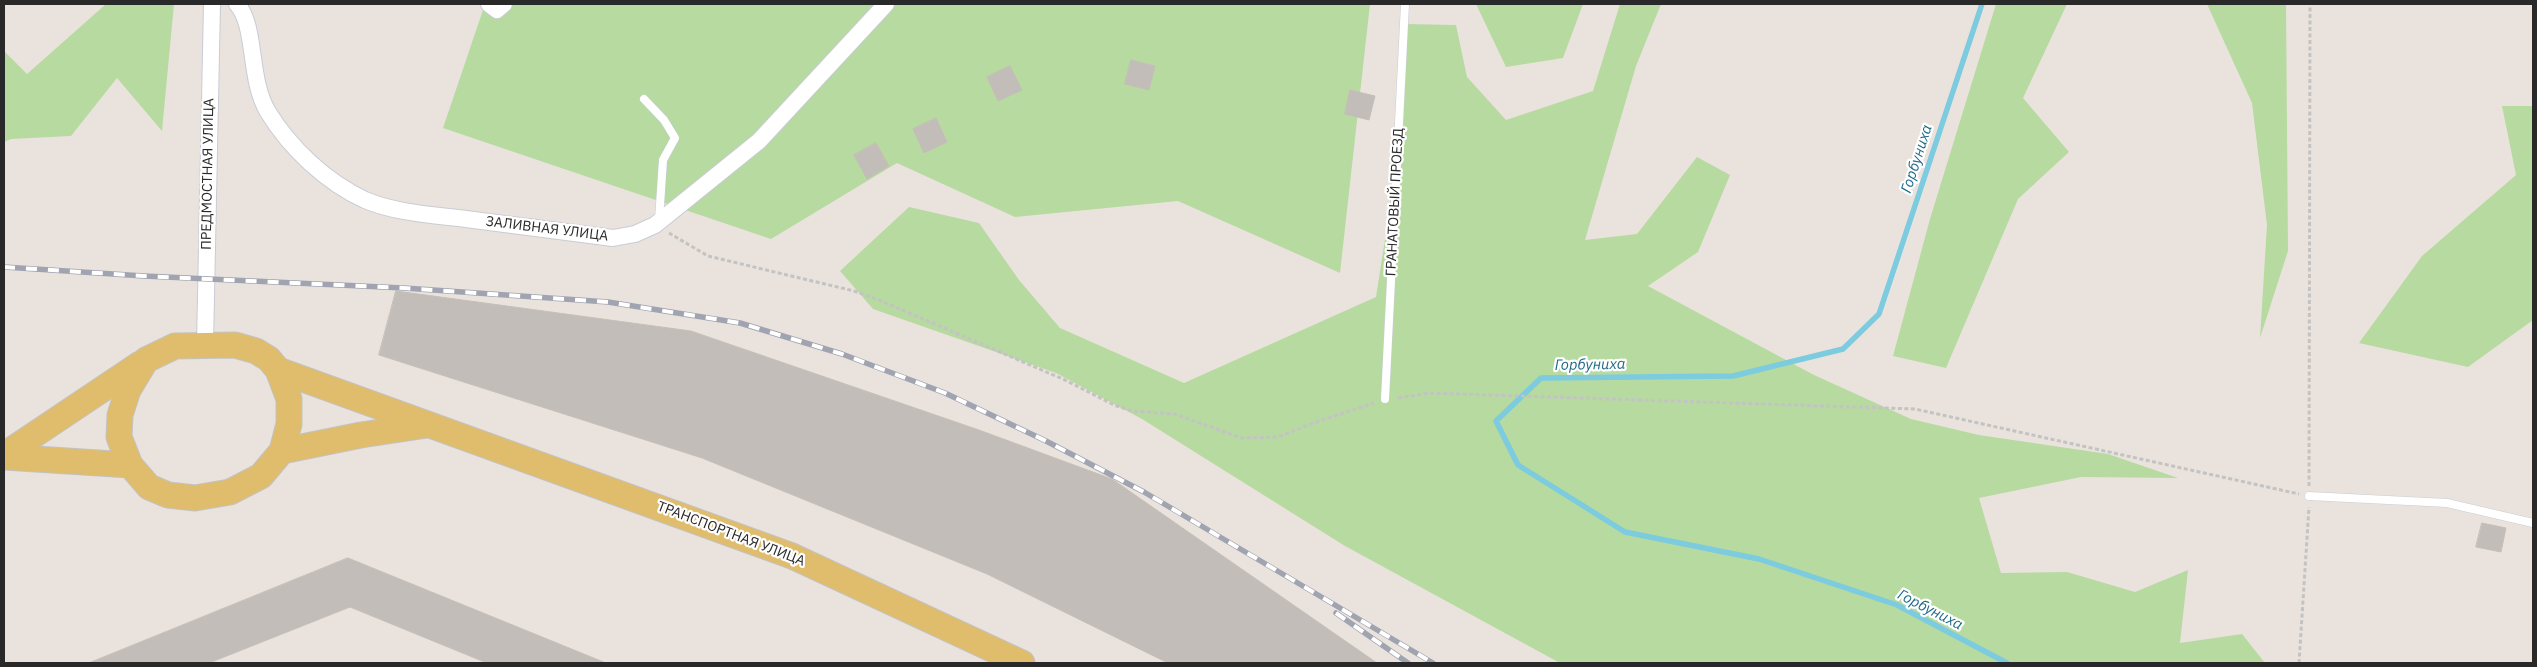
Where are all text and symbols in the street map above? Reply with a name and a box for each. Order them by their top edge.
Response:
street label: ПРЕДМОСТНАЯ УЛИЦА [198,98,218,250]
water label: Горбуниха [1897,123,1937,195]
street label: ГРАНАТОВЫЙ ПРОЕЗД [1383,127,1407,277]
street label: ЗАЛИВНАЯ УЛИЦА [485,213,609,245]
water label: Горбуниха [1554,355,1626,375]
street label: ТРАНСПОРТНАЯ УЛИЦА [655,498,807,570]
water label: Горбуниха [1894,586,1966,634]

